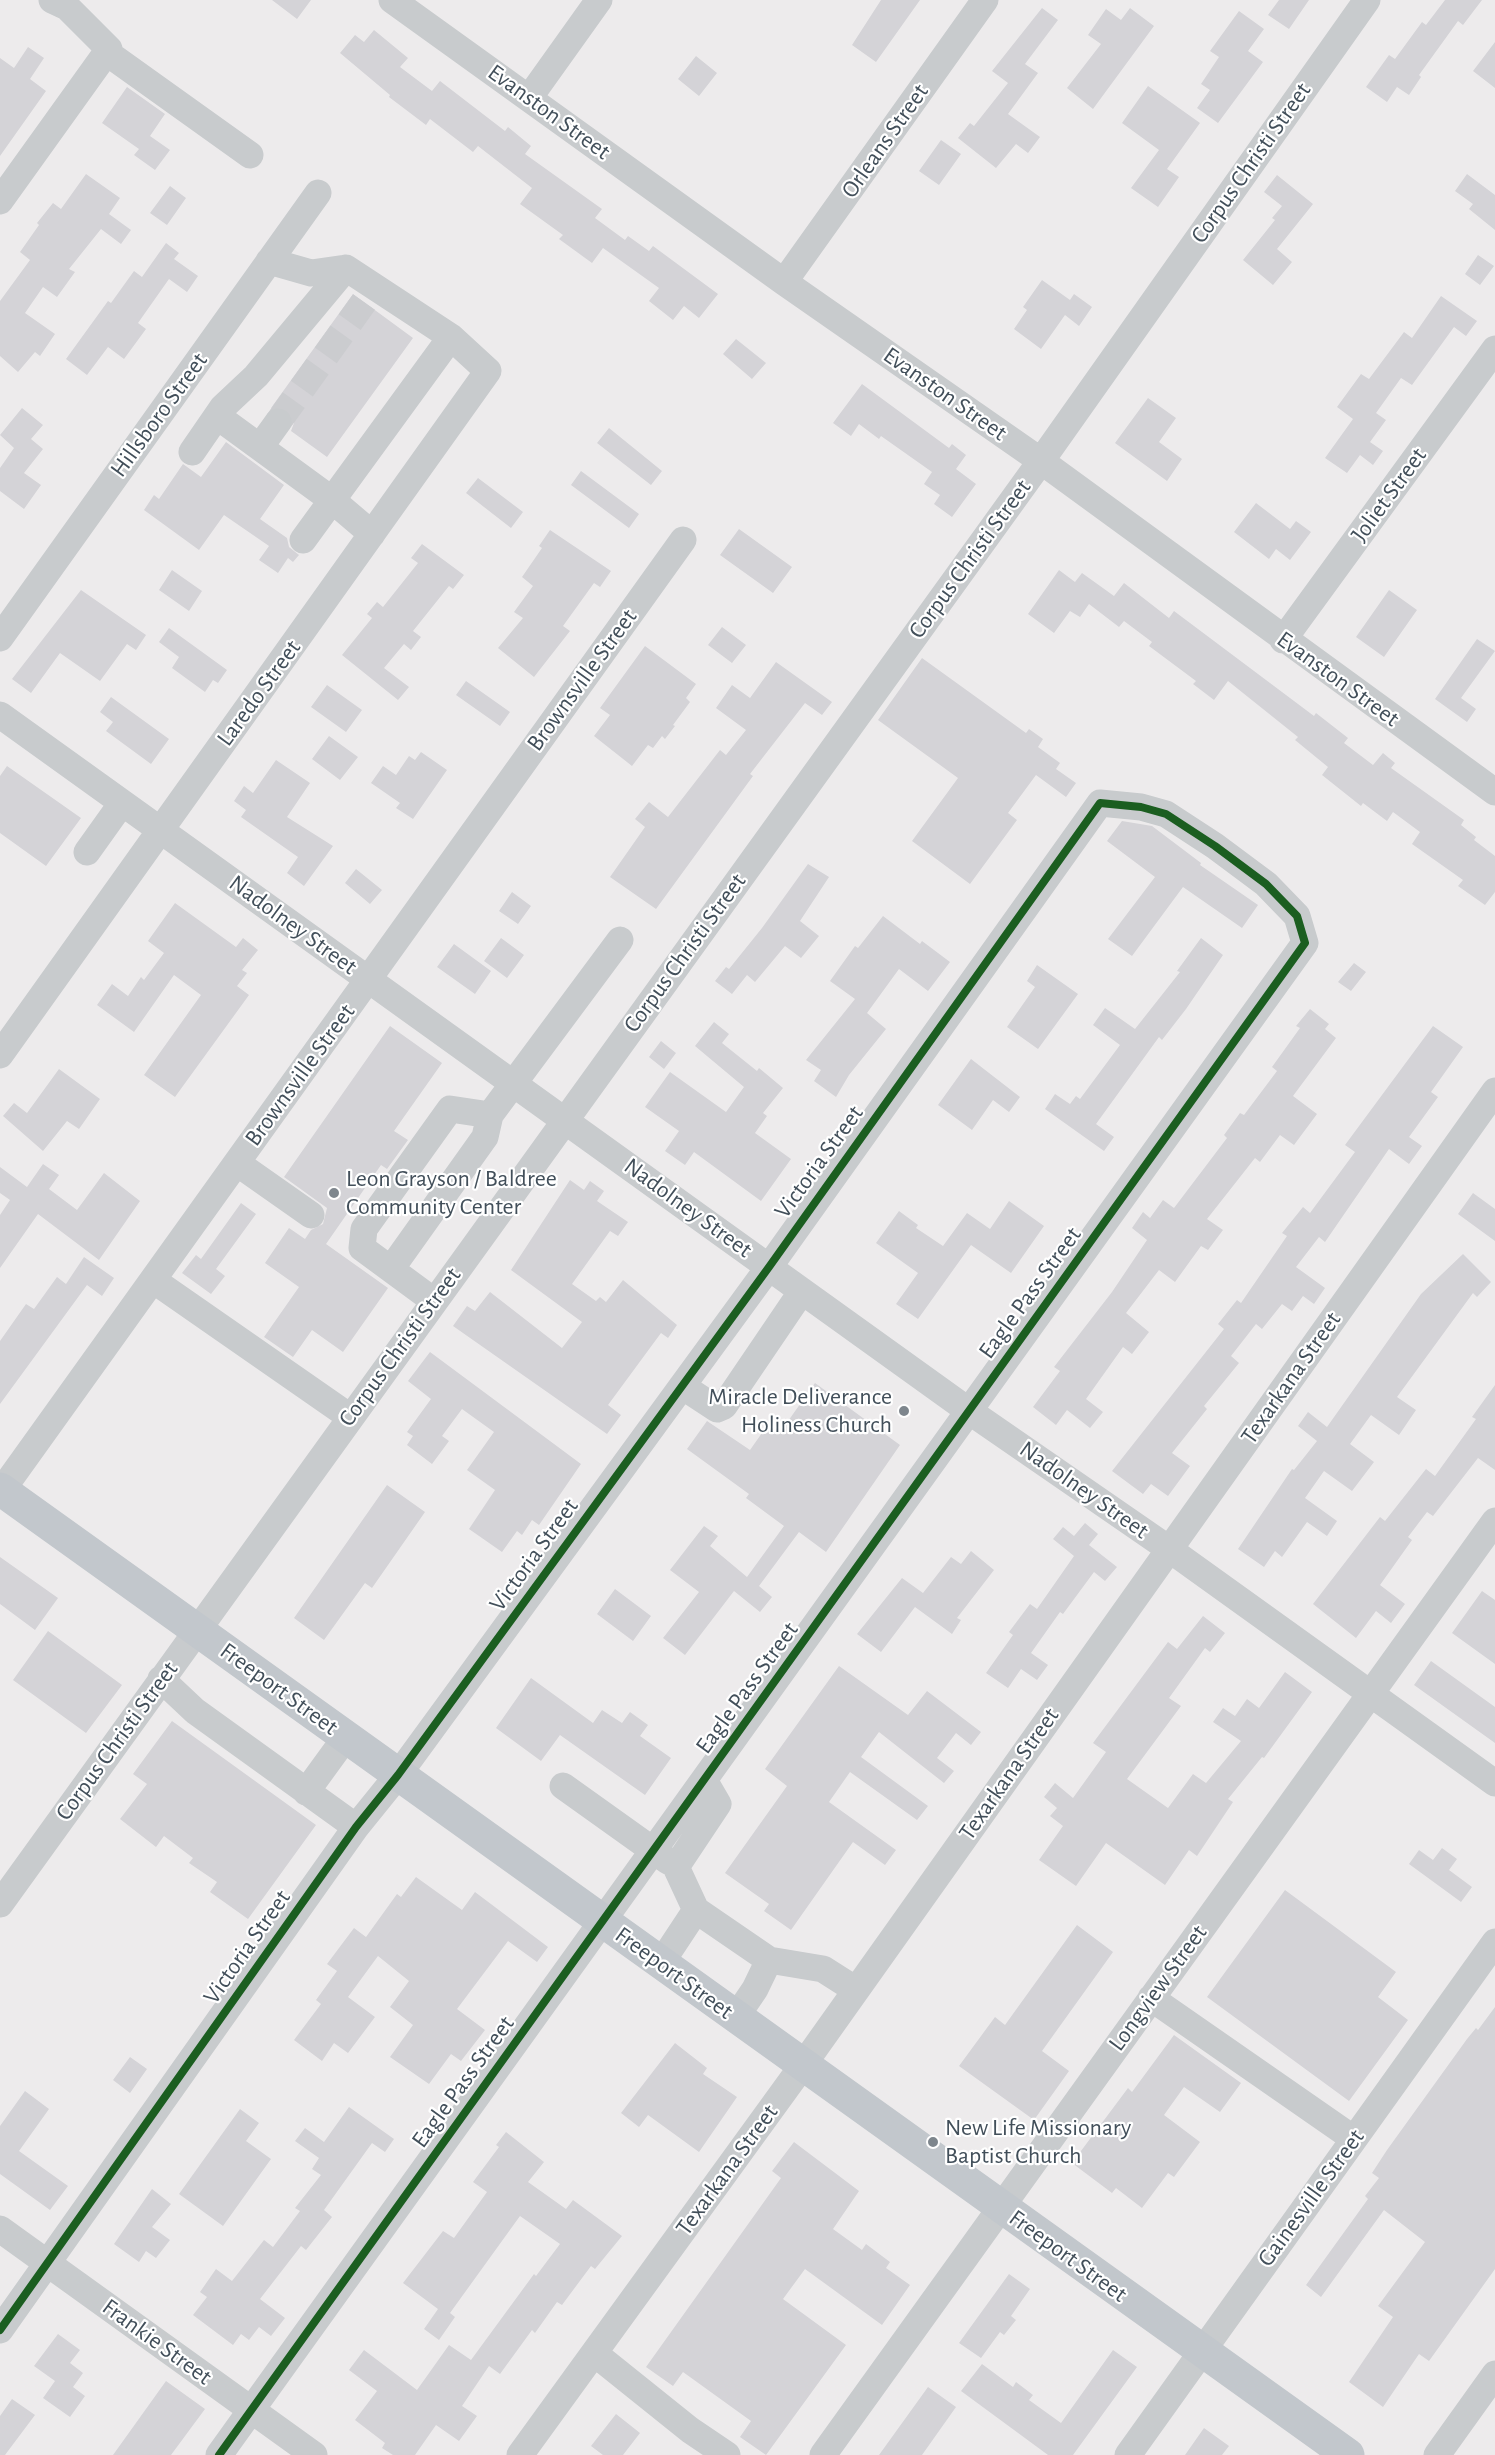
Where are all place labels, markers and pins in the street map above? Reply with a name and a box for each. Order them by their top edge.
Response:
place label: Leon Grayson / Baldree Community Center [346,1165,557,1221]
marker: Leon Grayson / Baldree Community Center [327,1186,341,1200]
place label: Miracle Deliverance Holiness Church [708,1383,892,1439]
marker: Miracle Deliverance Holiness Church [897,1404,911,1418]
place label: New Life Missionary Baptist Church [945,2114,1131,2170]
marker: New Life Missionary Baptist Church [926,2135,940,2149]

